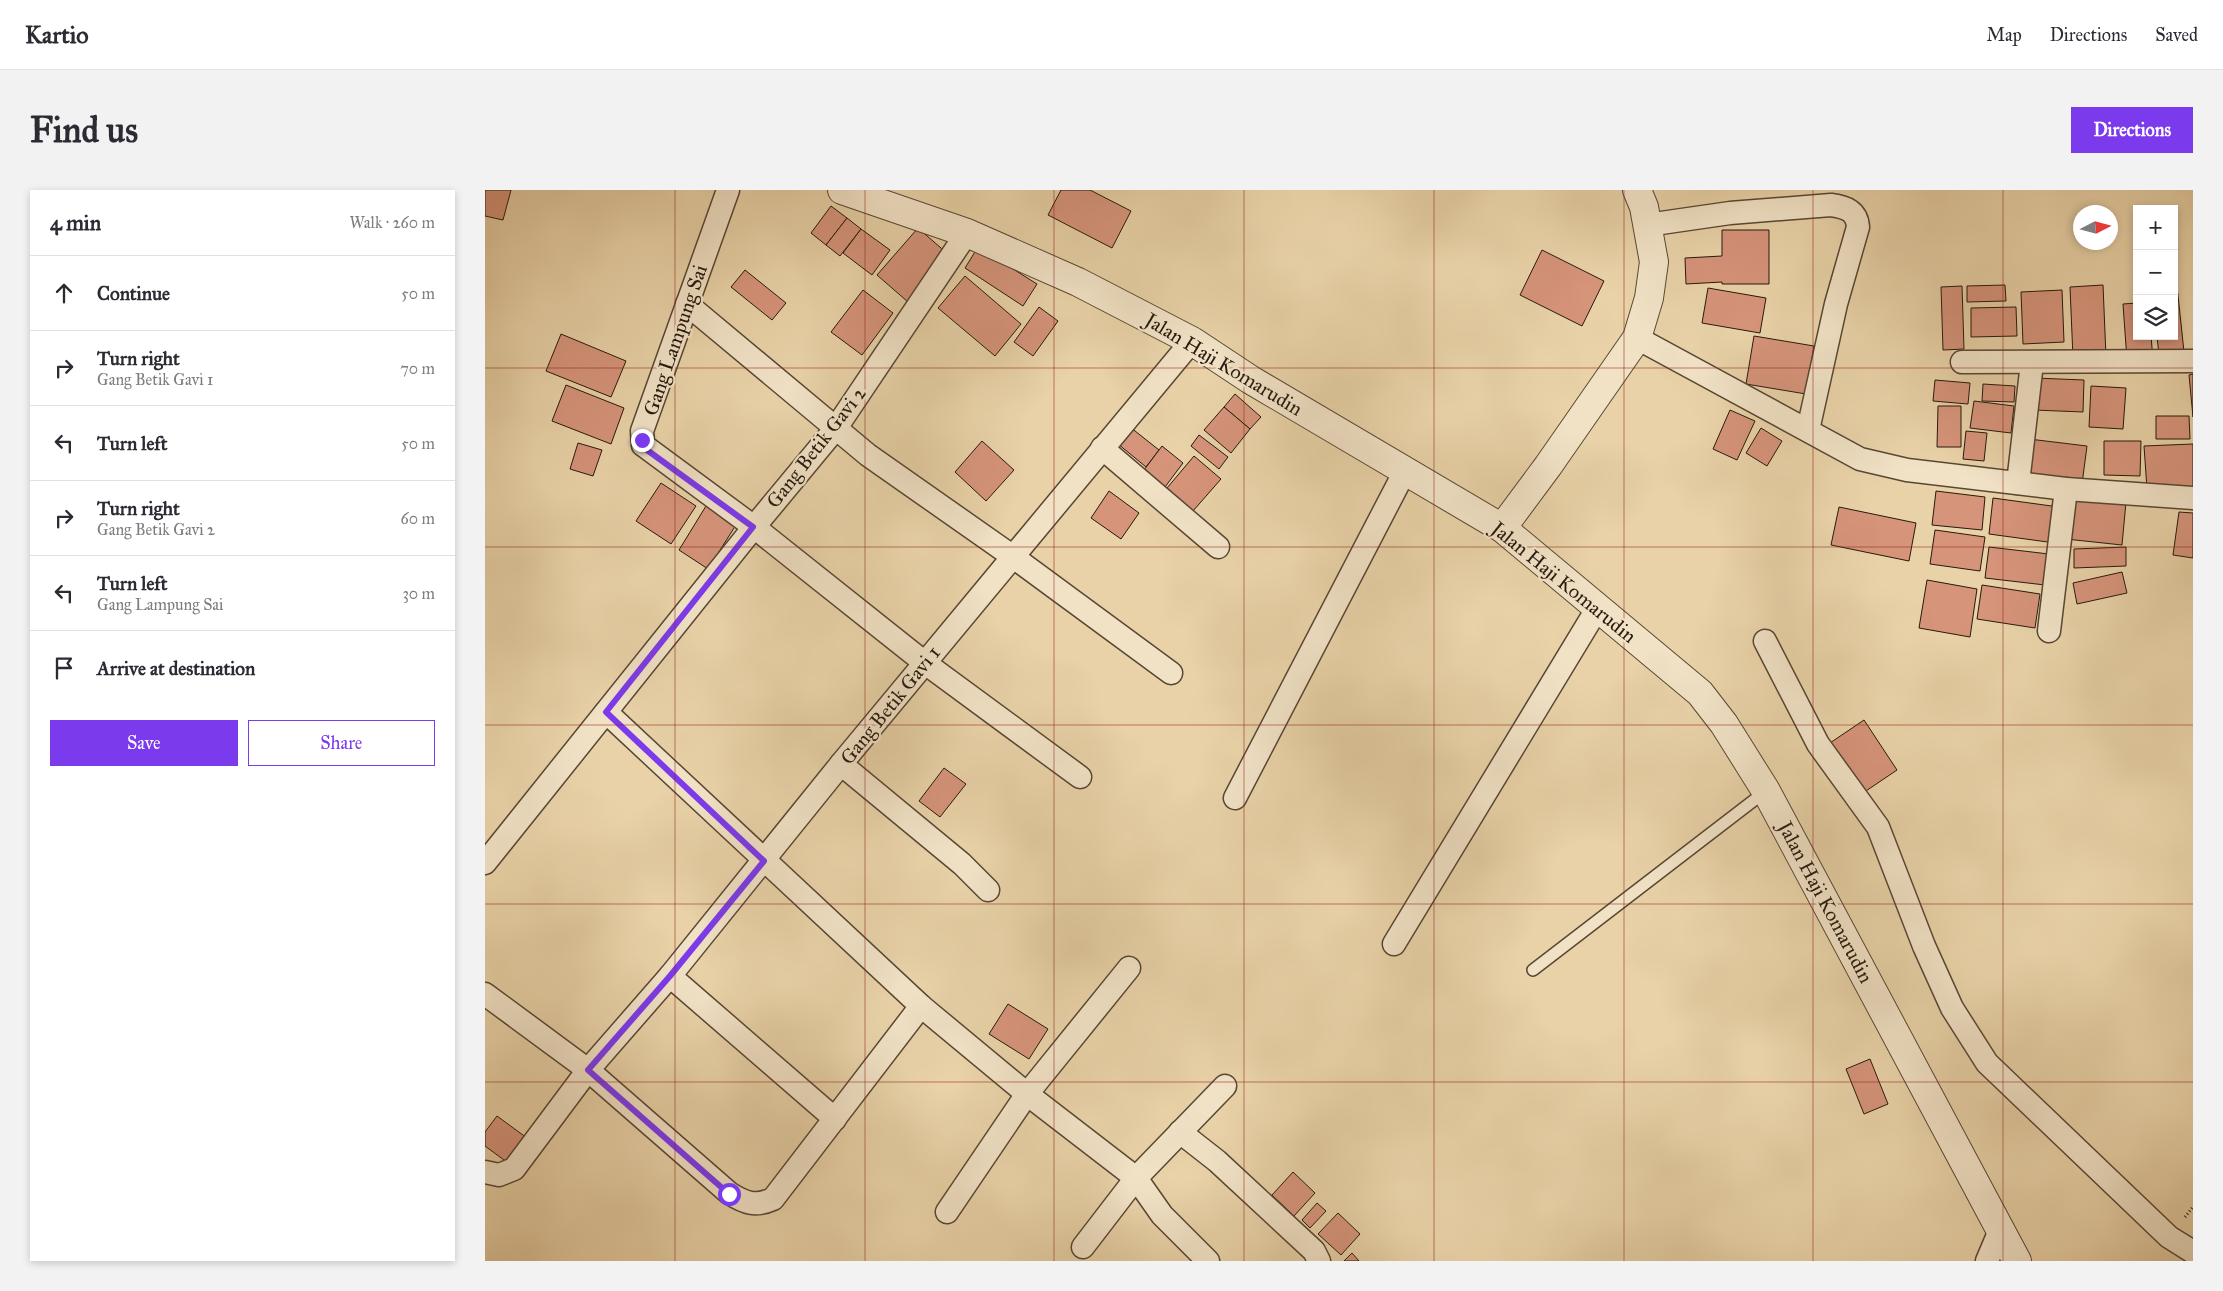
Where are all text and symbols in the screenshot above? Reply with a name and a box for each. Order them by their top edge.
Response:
text: Kartio [25,20,88,50]
text: Map [1986,24,2022,46]
text: Directions [2050,24,2127,46]
text: Saved [2155,24,2198,46]
button: Directions [2071,107,2193,153]
text: Find us [30,109,138,152]
north arrow [2073,205,2118,250]
map controls [2133,205,2178,340]
button: + [2133,205,2178,250]
text: 4 min [50,210,101,236]
text: Walk · 260 m [349,213,435,232]
button: − [2133,250,2178,295]
street label: Gang Lampung Sai [638,261,713,419]
icon: ahead [50,279,78,307]
text: Continue [97,282,170,305]
text: 50 m [401,284,435,303]
button: layers [2133,295,2178,340]
street label: Jalan Haji Komarudin [1139,306,1307,421]
text: Turn right [97,347,180,370]
icon: right [50,354,78,382]
text: 70 m [400,359,435,378]
text: Gang Betik Gavi 1 [97,370,213,389]
street label: Gang Betik Gavi 2 [761,381,872,513]
icon: left [50,429,78,457]
route end [631,429,654,452]
text: Turn left [97,432,167,455]
text: 50 m [401,434,435,453]
text: Turn right [97,497,180,520]
icon: right [50,504,78,532]
text: 60 m [401,509,435,528]
street label: Jalan Haji Komarudin [1485,515,1641,649]
text: Gang Betik Gavi 2 [97,520,215,539]
text: Turn left [97,572,167,595]
icon: left [50,579,78,607]
text: 30 m [402,584,435,603]
text: Gang Lampung Sai [97,595,224,614]
street label: Gang Betik Gavi 1 [835,641,946,770]
icon: arrive [50,654,78,682]
text: Arrive at destination [97,657,255,680]
button: Save [50,720,238,766]
button: Share [248,720,435,766]
street label: Jalan Haji Komarudin [1771,815,1879,987]
route start [718,1183,741,1206]

